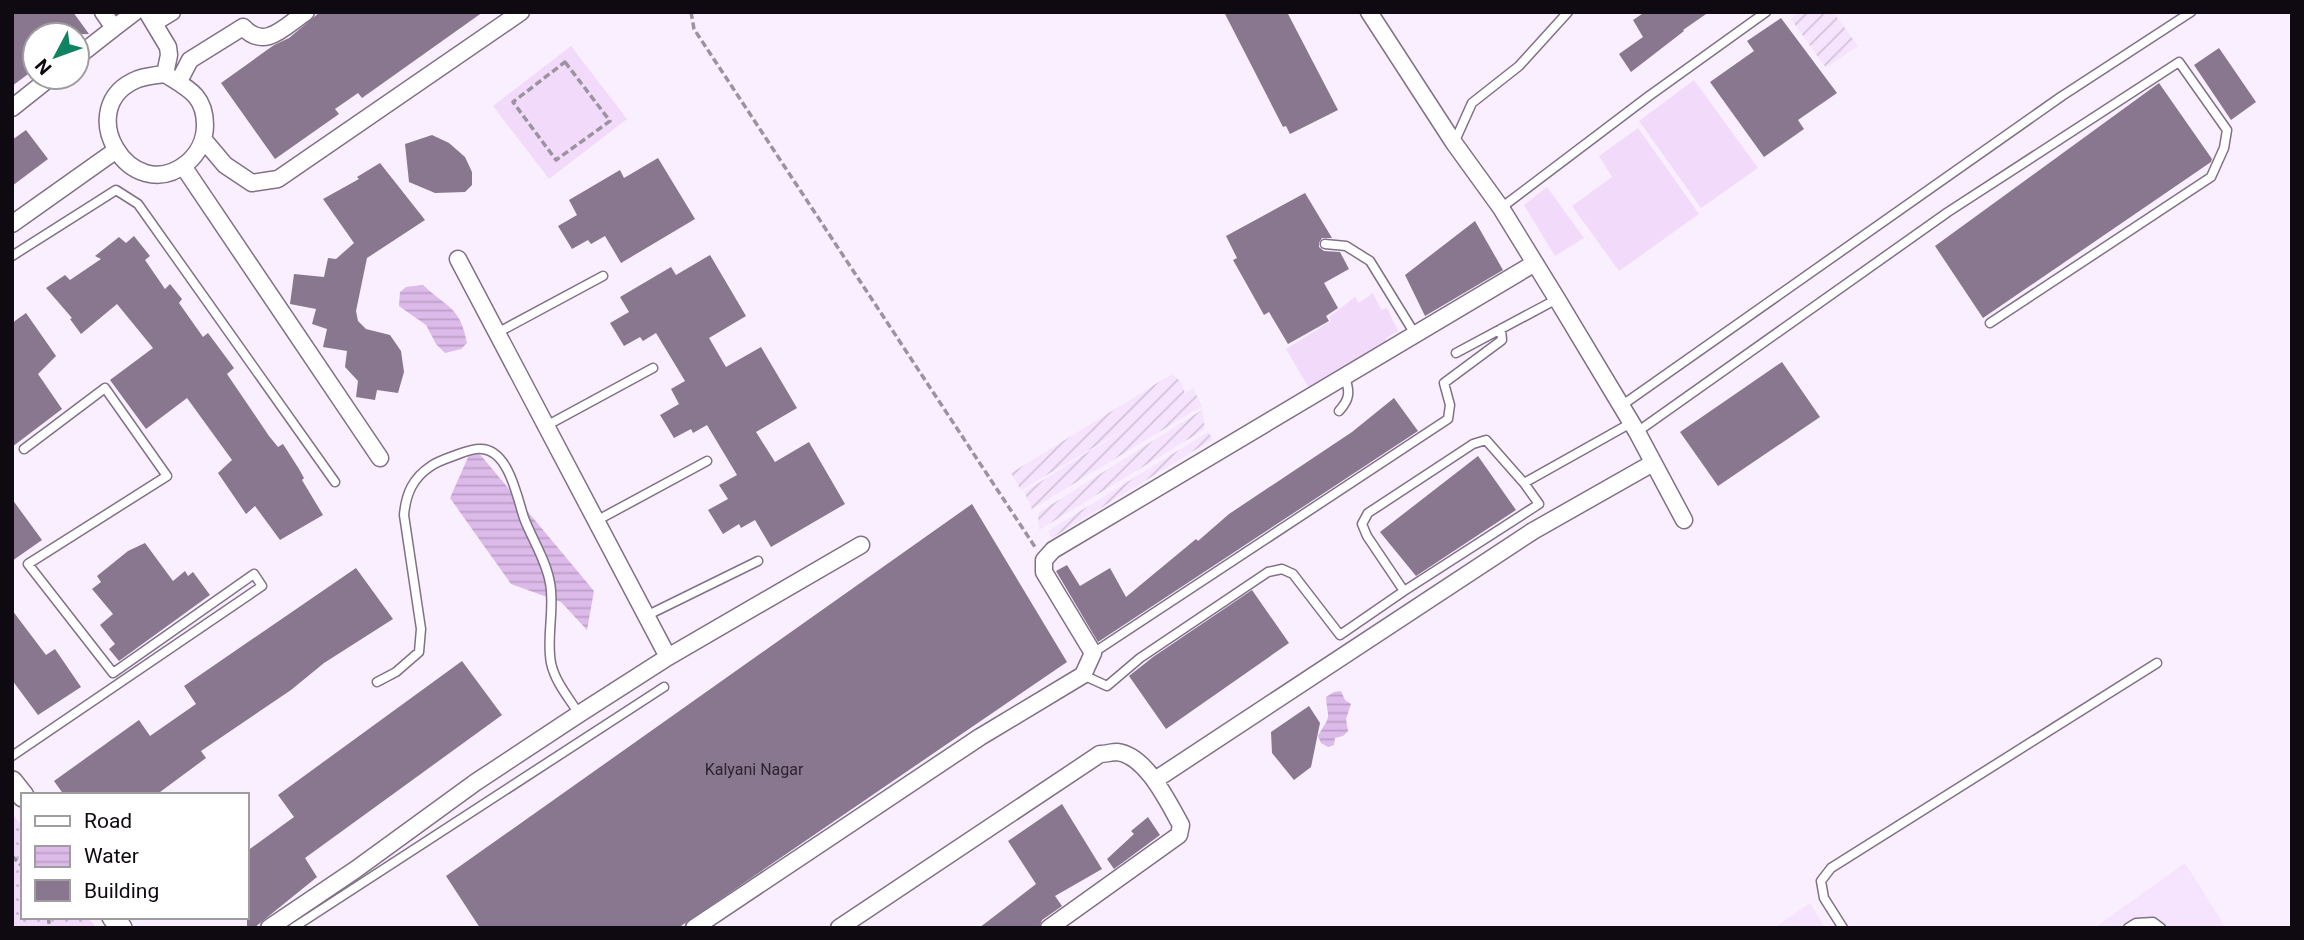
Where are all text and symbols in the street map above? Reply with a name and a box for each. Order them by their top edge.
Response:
north arrow [21,21,91,91]
text: N [30,54,57,79]
house number: Kalyani Nagar [705,760,804,779]
legend [21,793,248,919]
text: Road [84,809,132,833]
text: Water [84,844,139,868]
text: Building [84,879,159,903]

